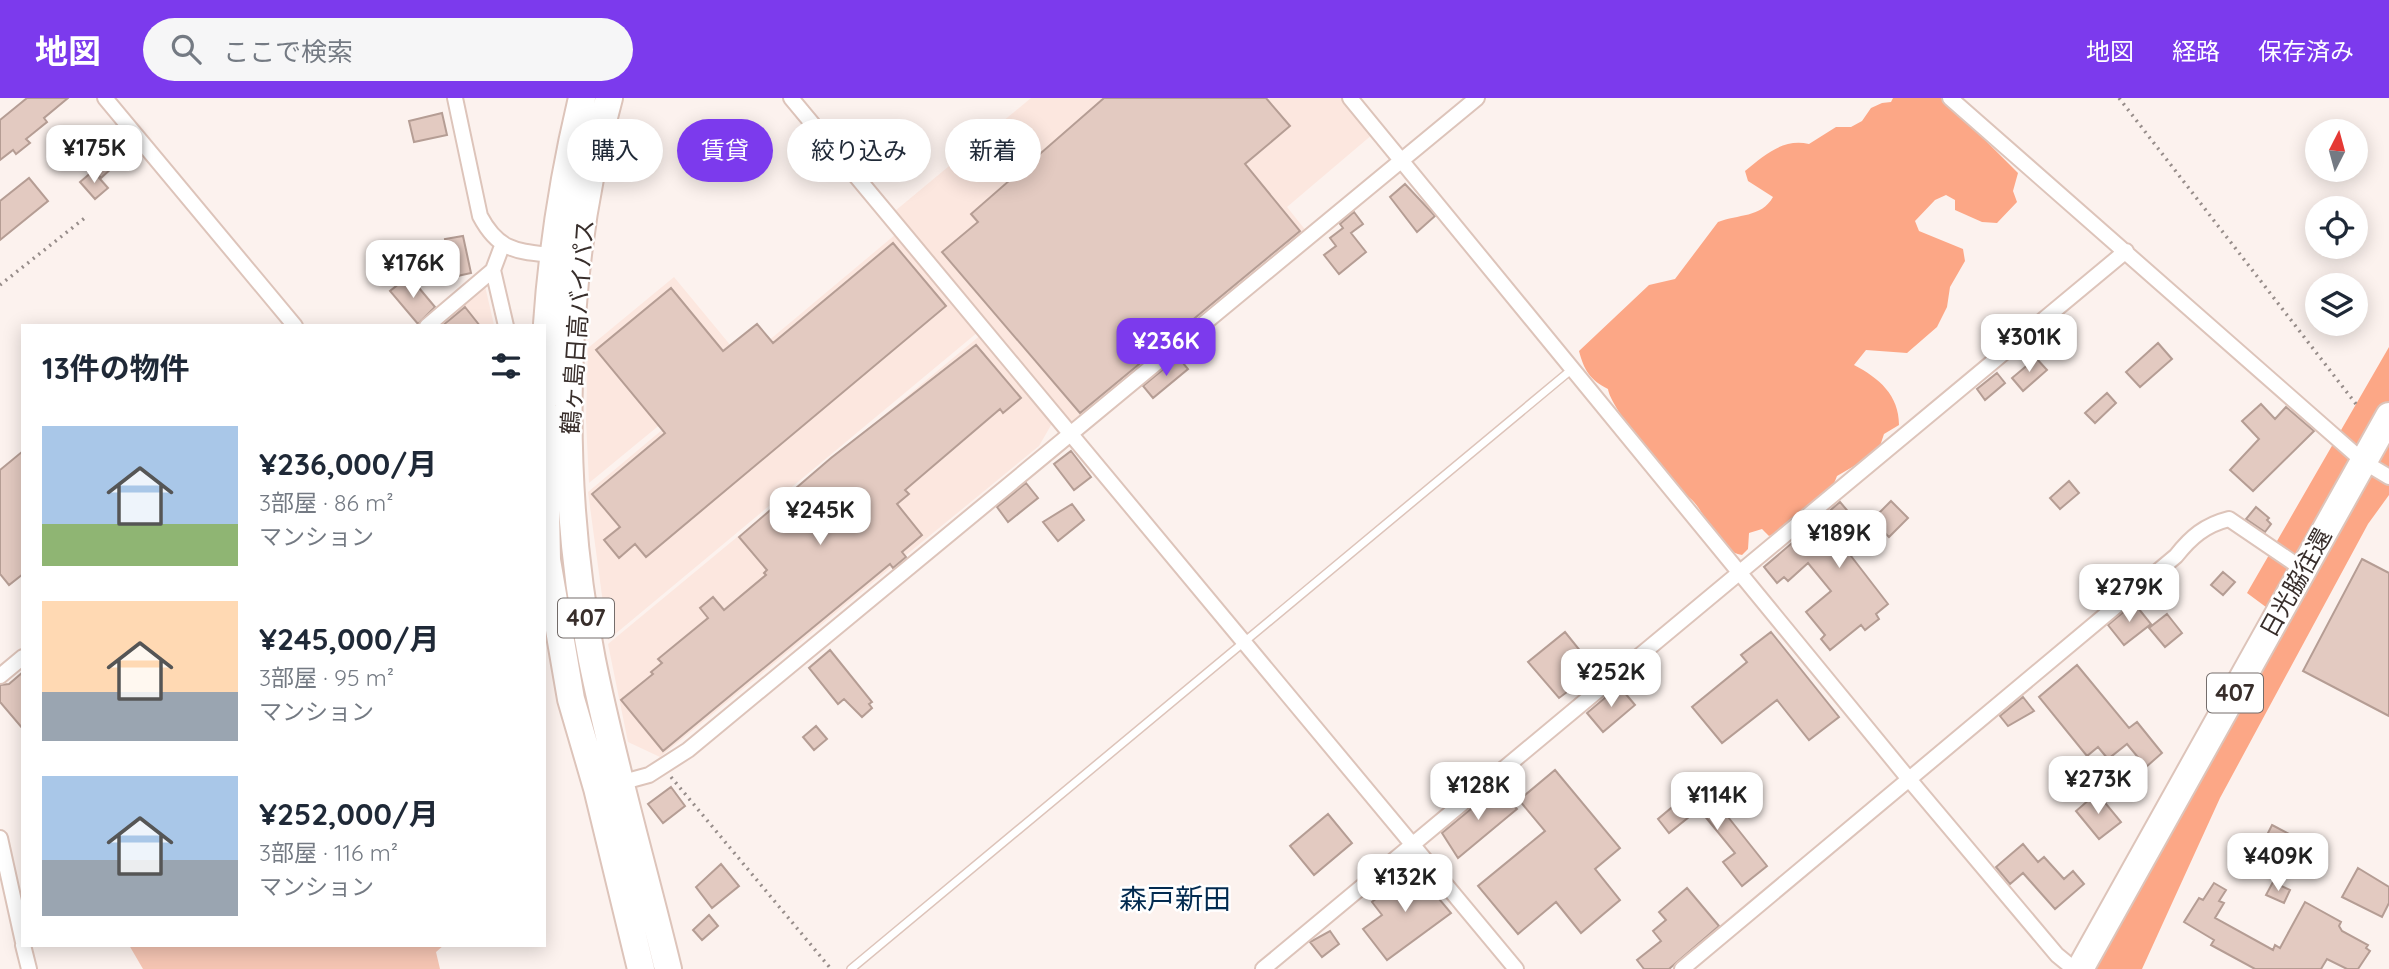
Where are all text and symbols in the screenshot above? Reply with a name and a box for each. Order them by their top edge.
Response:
search box [143,18,633,81]
text: 地図 [35,30,101,71]
icon: search [167,30,205,68]
text: ここで検索 [223,35,353,68]
text: 地図 [2086,36,2134,66]
text: 経路 [2172,36,2220,66]
text: 保存済み [2258,36,2354,66]
chip: 購入 [567,119,663,182]
chip: 賃貸 [677,119,773,182]
chip: 絞り込み [787,119,931,182]
chip: 新着 [945,119,1041,182]
north arrow [2305,119,2368,182]
map controls [2305,119,2368,336]
pin: ¥175K [45,126,143,185]
text: ¥175K [62,133,126,162]
button: locate [2305,196,2368,259]
street label: 鶴ヶ島日高バイパス [555,218,599,435]
pin: ¥176K [364,240,462,300]
text: ¥176K [382,248,444,277]
button: layers [2305,273,2368,336]
pin: ¥301K [1980,314,2078,374]
pin: ¥236K [1117,318,1215,378]
text: ¥301K [1997,322,2061,351]
text: ¥236K [1133,326,1199,355]
icon: filters [487,347,525,385]
text: 13件の物件 [42,349,190,387]
text: ¥236,000/月 [259,445,437,483]
icon: home [98,454,182,538]
text: 3部屋 · 86 m² [259,488,393,517]
pin: ¥245K [771,488,869,547]
text: ¥245K [786,495,854,524]
pin: ¥189K [1790,510,1888,570]
text: ¥189K [1807,518,1871,547]
text: マンション [259,522,374,551]
street label: 日光脇往還 [2253,523,2337,642]
pin: ¥279K [2080,564,2178,624]
text: ¥279K [2095,572,2163,601]
road number: 407 [558,598,614,638]
text: ¥245,000/月 [259,620,439,658]
icon: home [98,629,182,713]
pin: ¥252K [1562,650,1660,709]
text: ¥252K [1577,657,1645,686]
text: 3部屋 · 95 m² [259,663,394,692]
road number: 407 [2207,674,2263,712]
text: マンション [259,697,374,726]
pin: ¥273K [2049,756,2147,816]
pin: ¥128K [1429,762,1527,822]
text: ¥273K [2065,764,2131,793]
text: ¥128K [1446,770,1510,799]
pin: ¥114K [1668,772,1766,832]
text: ¥114K [1687,780,1747,809]
text: ¥252,000/月 [259,795,439,833]
icon: home [98,804,182,888]
pin: ¥409K [2229,834,2327,893]
text: 3部屋 · 116 m² [259,838,398,867]
text: ¥409K [2243,841,2313,870]
pin: ¥132K [1356,854,1454,914]
text: ¥132K [1373,862,1437,891]
text: マンション [259,872,374,901]
district label: 森戸新田 [1119,881,1231,916]

